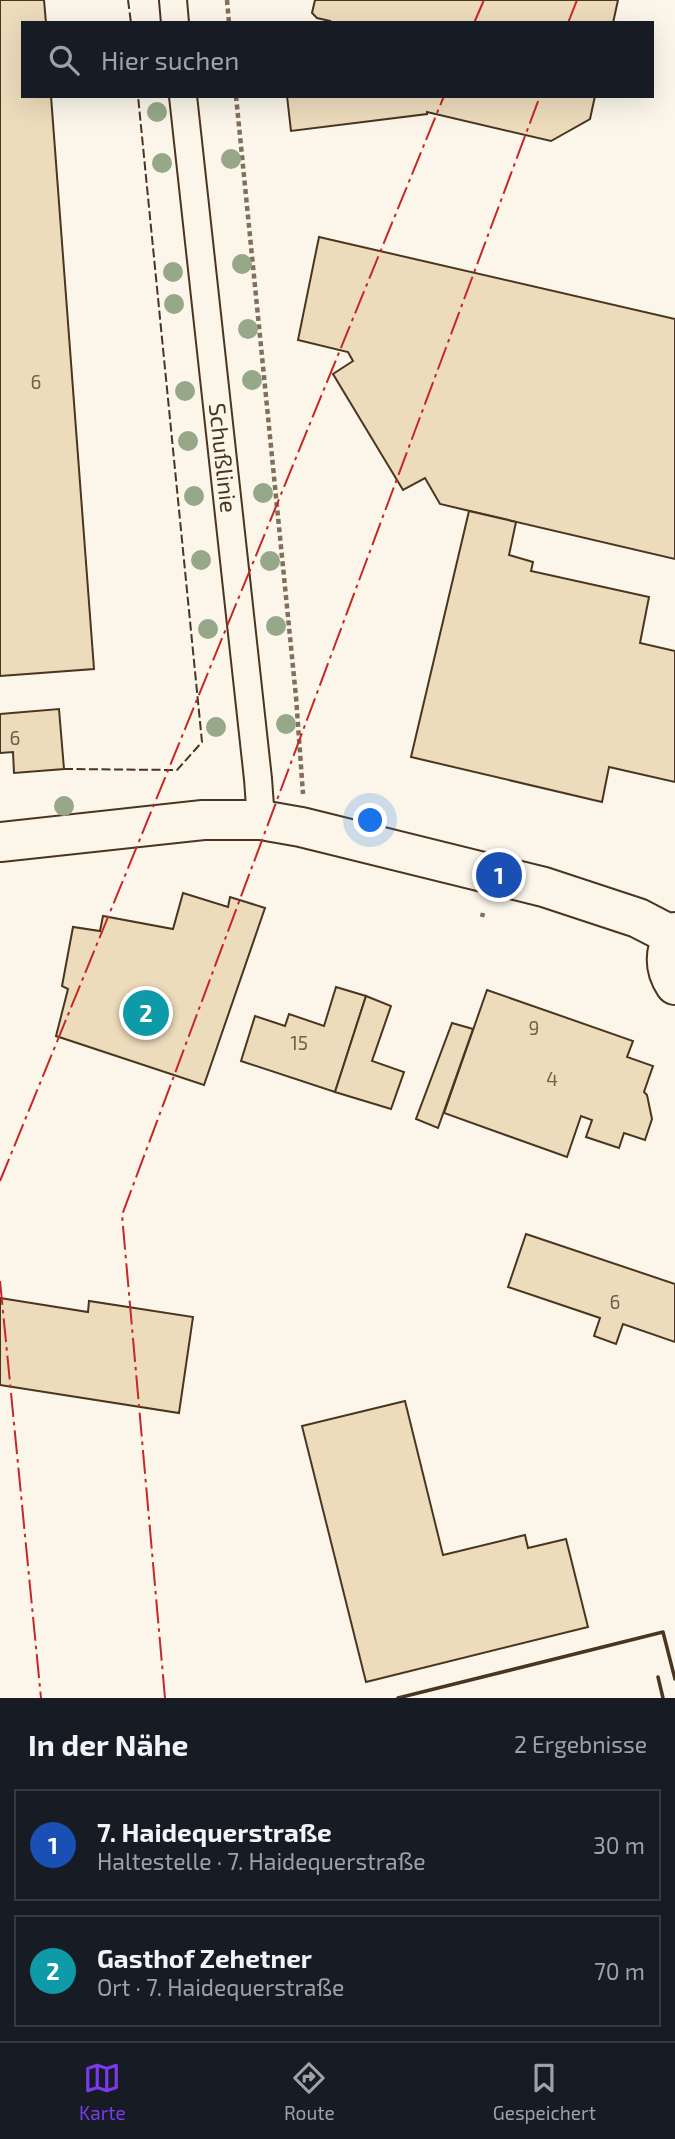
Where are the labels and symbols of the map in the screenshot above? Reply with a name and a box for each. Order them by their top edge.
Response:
house number: 6 [31,370,41,393]
street label: Schußlinie [204,401,244,514]
house number: 6 [10,726,20,749]
your location [353,803,387,837]
pin: 1 [476,849,522,901]
pin: 2 [123,987,169,1039]
house number: 9 [529,1016,539,1039]
house number: 15 [290,1031,308,1054]
house number: 4 [546,1067,558,1090]
house number: 6 [610,1290,620,1313]

